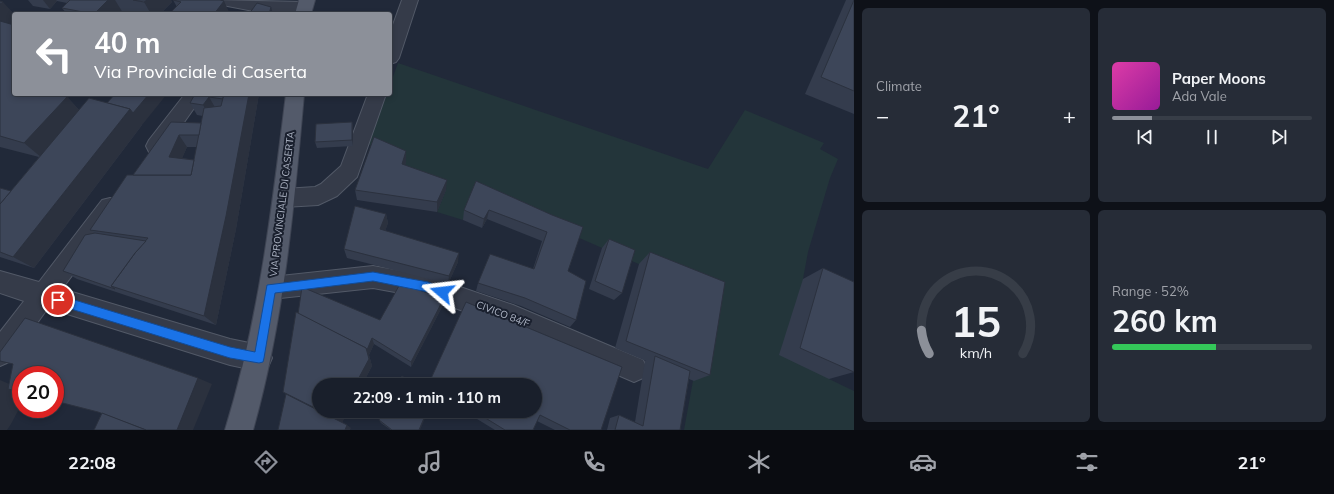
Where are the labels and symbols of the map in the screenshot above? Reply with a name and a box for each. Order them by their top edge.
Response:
street label: VIA PROVINCIALE DI CASERTA [267,130,297,277]
position arrow [421,271,463,313]
pin [41,283,75,317]
street label: CIVICO 84/F [474,298,532,330]
speed limit sign: 20 [12,366,64,418]

